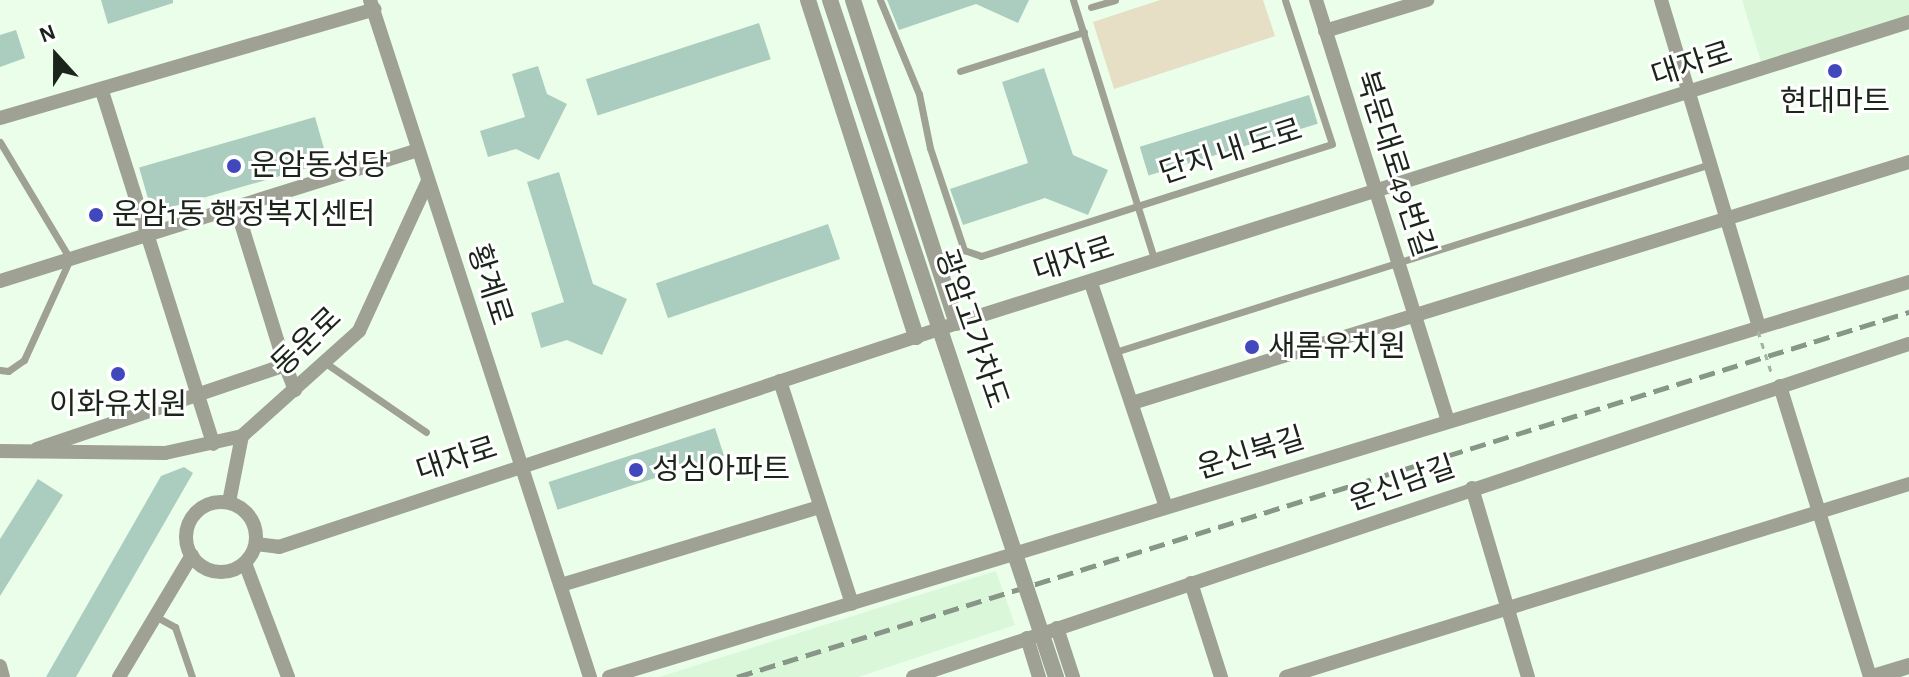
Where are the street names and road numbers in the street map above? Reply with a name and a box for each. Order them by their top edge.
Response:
street label: 대자로 [1647,35,1737,95]
street label: 북문대로49번길 [1347,66,1441,262]
street label: 단지 내 도로 [1155,112,1307,192]
street label: 대자로 [1029,230,1119,290]
street label: 황계로 [459,240,519,330]
street label: 광암고가차도 [927,245,1015,413]
street label: 동운로 [265,300,349,384]
street label: 운신북길 [1193,421,1309,487]
street label: 대자로 [412,430,502,490]
street label: 운신남길 [1344,449,1460,519]

